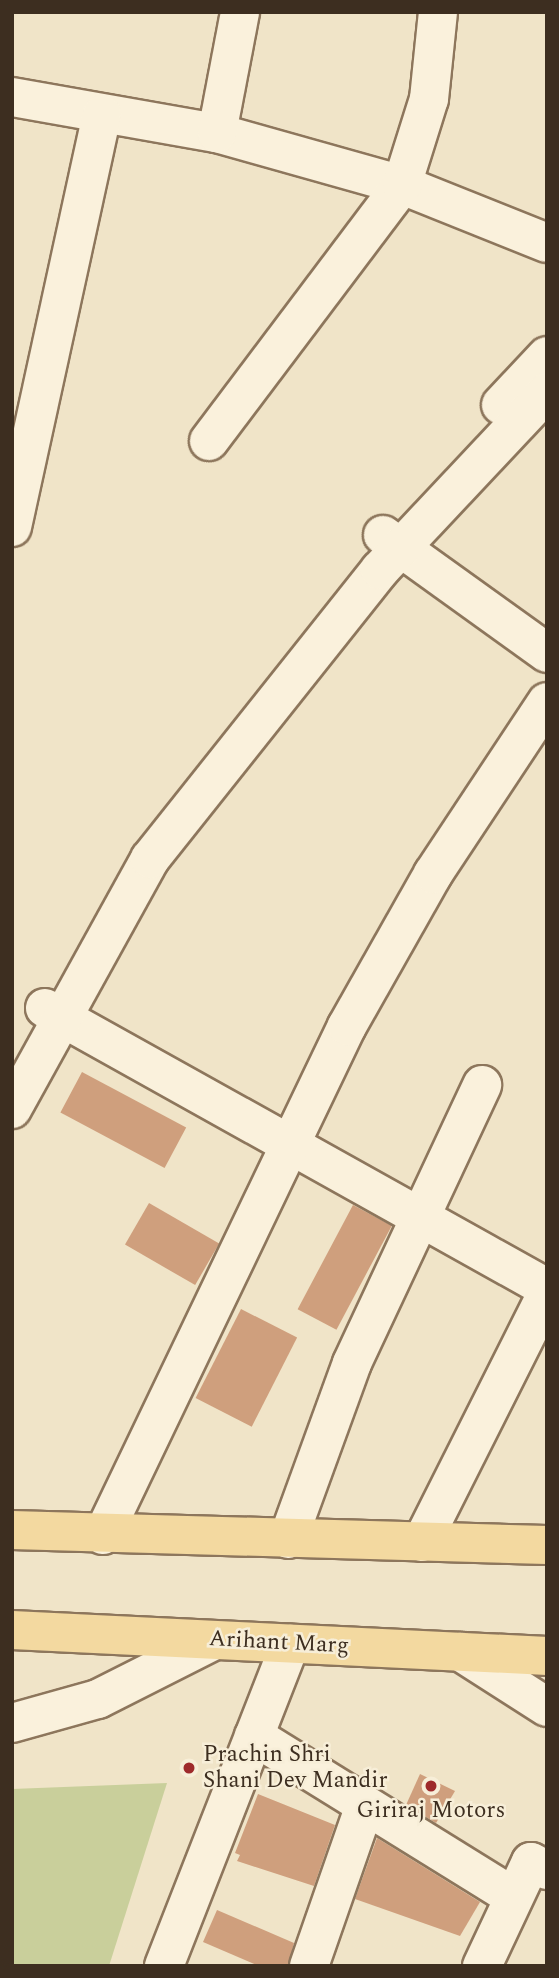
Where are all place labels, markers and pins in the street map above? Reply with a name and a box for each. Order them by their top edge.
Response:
place label: Prachin Shri Shani Dev Mandir [203,1741,388,1795]
marker: Prachin Shri Shani Dev Mandir [181,1760,197,1776]
marker: Giriraj Motors [423,1778,439,1794]
place label: Giriraj Motors [357,1797,505,1825]

